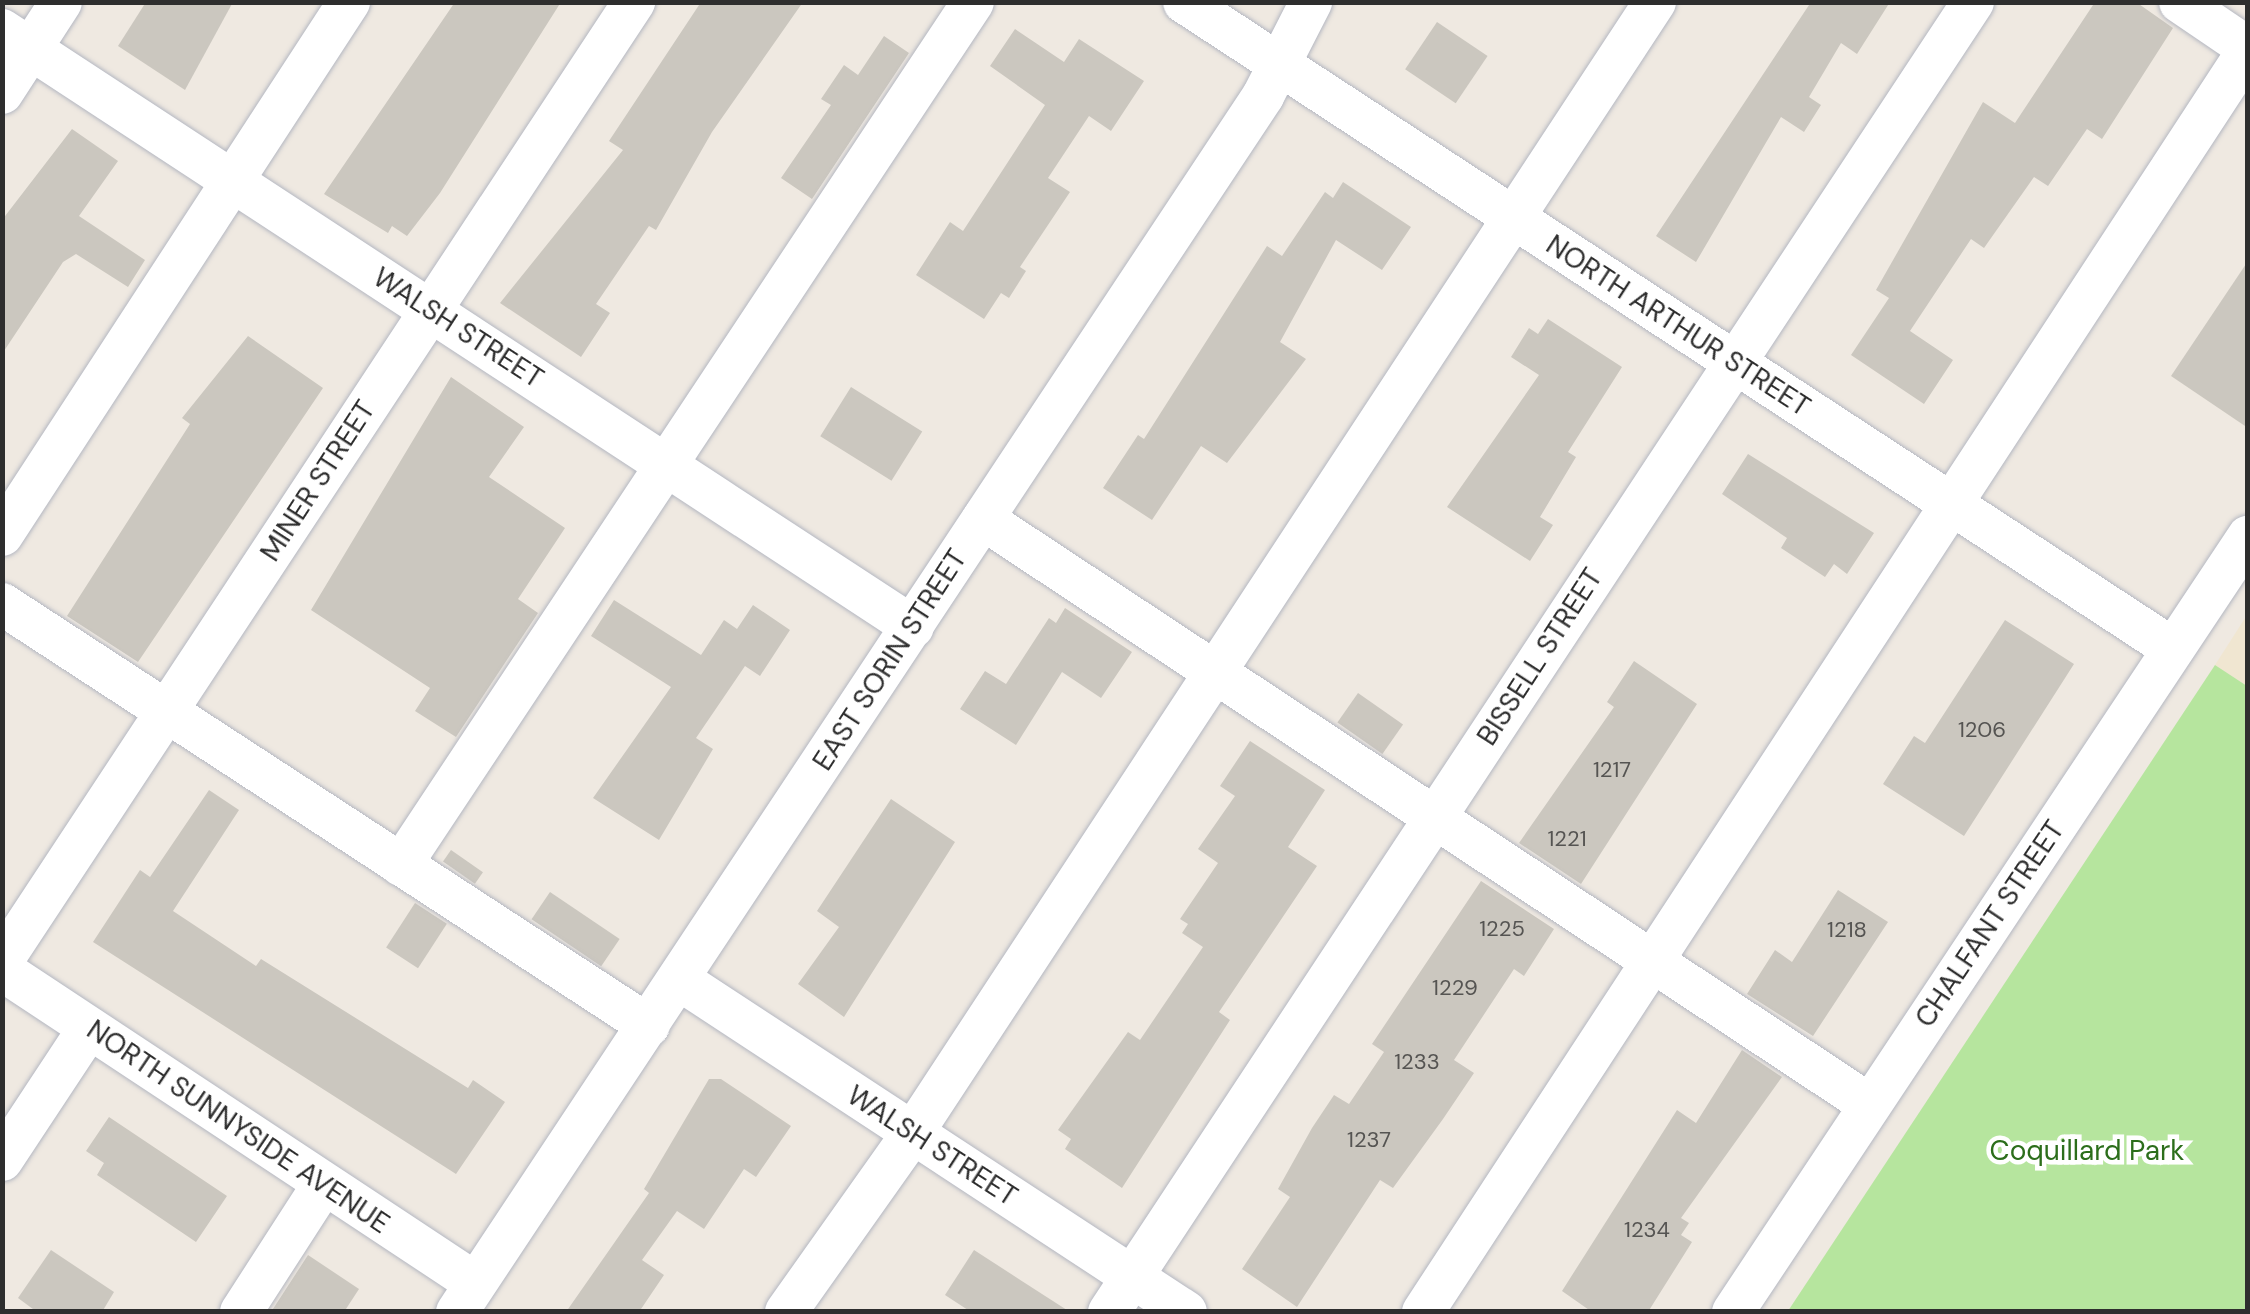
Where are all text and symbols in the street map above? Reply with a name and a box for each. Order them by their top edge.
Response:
street label: NORTH ARTHUR STREET [1540,228,1816,424]
street label: WALSH STREET [367,261,549,395]
street label: MINER STREET [254,394,382,568]
street label: EAST SORIN STREET [806,543,974,777]
street label: BISSELL STREET [1470,562,1610,752]
house number: 1206 [1958,717,2006,743]
house number: 1217 [1593,757,1631,783]
street label: CHALFANT STREET [1908,814,2072,1034]
house number: 1221 [1547,826,1587,852]
house number: 1225 [1479,916,1525,942]
house number: 1218 [1827,917,1867,943]
house number: 1229 [1432,975,1478,1001]
street label: NORTH SUNNYSIDE AVENUE [80,1013,396,1241]
house number: 1233 [1394,1049,1440,1075]
street label: WALSH STREET [841,1079,1023,1213]
house number: 1237 [1347,1127,1391,1153]
park label: Coquillard Park [1990,1134,2184,1168]
house number: 1234 [1624,1217,1670,1243]

